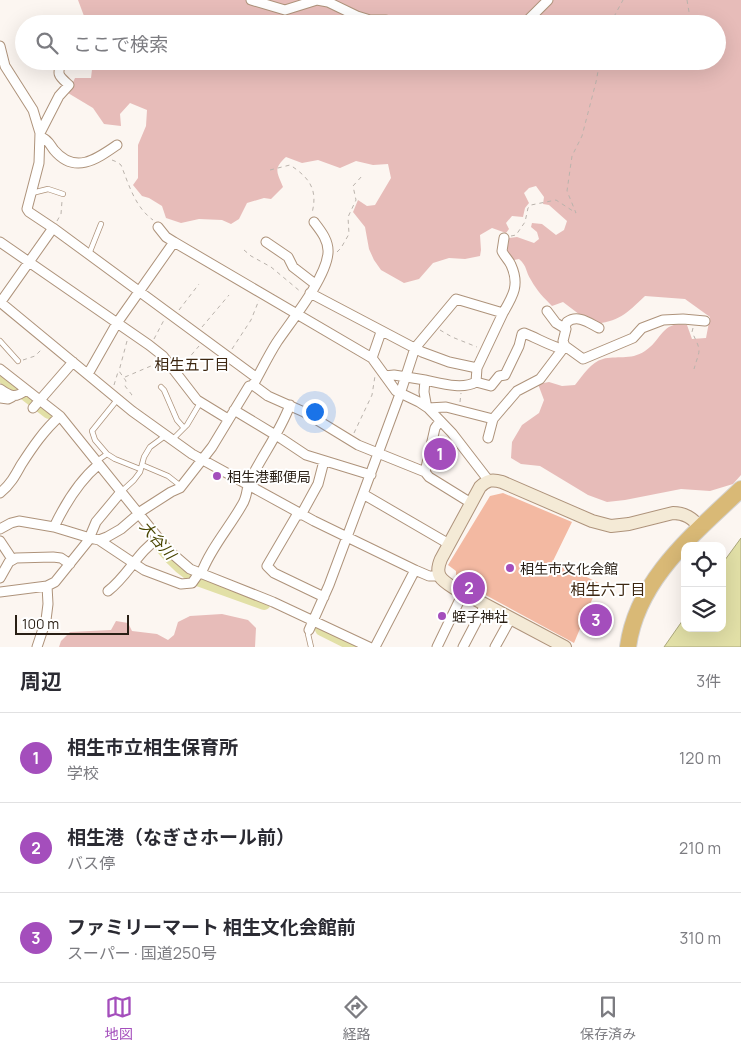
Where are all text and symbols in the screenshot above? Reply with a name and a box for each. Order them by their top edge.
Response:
search box [15,15,726,70]
icon: search [33,29,61,57]
text: ここで検索 [73,31,168,57]
district label: 相生五丁目 [154,354,230,375]
your location [302,399,328,425]
pin: 1 [424,435,456,473]
place label: 相生港郵便局 [227,467,311,486]
marker: 相生港郵便局 [211,470,223,482]
water label: 大谷川 [135,516,182,565]
map controls [681,542,726,632]
button: locate [681,542,726,587]
place label: 相生市文化会館 [520,559,618,578]
marker: 相生市文化会館 [504,562,516,574]
pin: 2 [453,569,485,607]
district label: 相生六丁目 [570,579,646,600]
button: layers [681,587,726,632]
pin: 3 [580,601,612,639]
place label: 蛭子神社 [452,607,508,626]
marker: 蛭子神社 [436,610,448,622]
scale bar [15,612,129,635]
text: 100 m [22,614,59,633]
text: 周辺 [20,667,62,695]
text: 3件 [696,670,721,692]
text: 相生市立相生保育所 [67,734,238,760]
text: 1 [32,747,40,769]
text: 120 m [679,747,721,769]
text: 学校 [67,762,99,784]
text: 相生港（なぎさホール前） [67,824,295,850]
text: 2 [31,837,41,859]
text: 210 m [679,837,721,859]
text: バス停 [67,852,115,874]
text: ファミリーマート 相生文化会館前 [67,914,356,940]
text: 3 [31,927,41,949]
text: 310 m [679,927,721,949]
text: スーパー · 国道250号 [67,942,217,964]
tab: 地図 [105,993,133,1043]
tab: 経路 [342,993,370,1043]
tab: 保存済み [580,993,636,1043]

